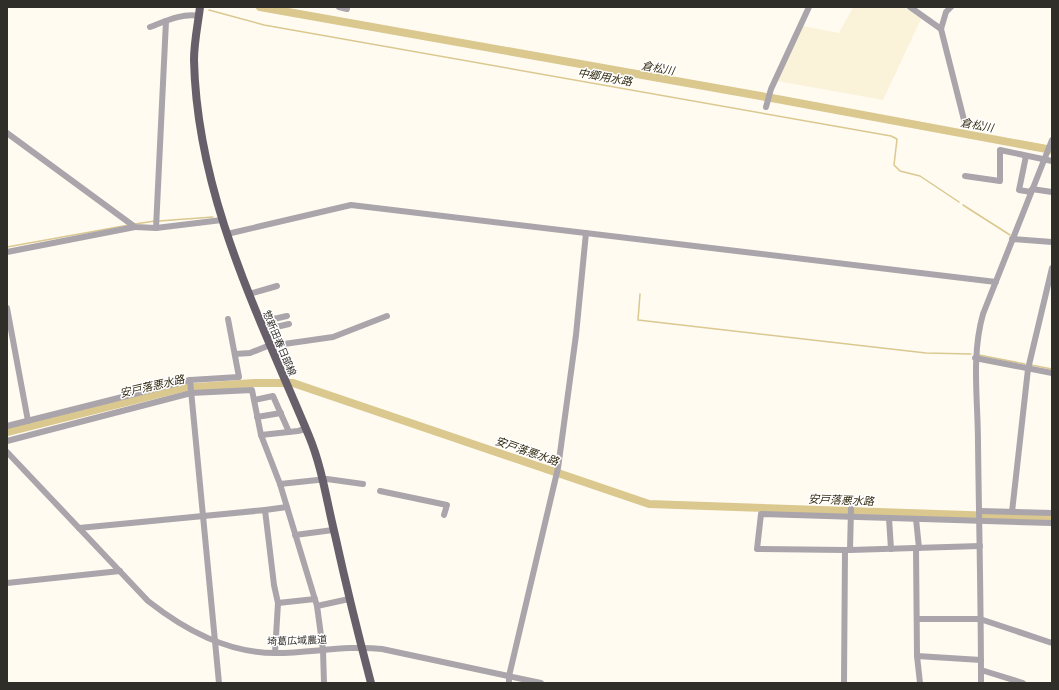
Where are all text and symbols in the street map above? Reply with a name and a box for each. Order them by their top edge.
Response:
water label: 倉松川 [641,59,676,78]
water label: 中郷用水路 [577,66,634,89]
water label: 倉松川 [960,116,995,135]
street label: 惣新田春日部線 [261,309,298,378]
water label: 安戸落悪水路 [118,373,187,400]
water label: 安戸落悪水路 [494,435,561,469]
water label: 安戸落悪水路 [808,493,875,508]
street label: 埼葛広域農道 [267,634,327,647]

